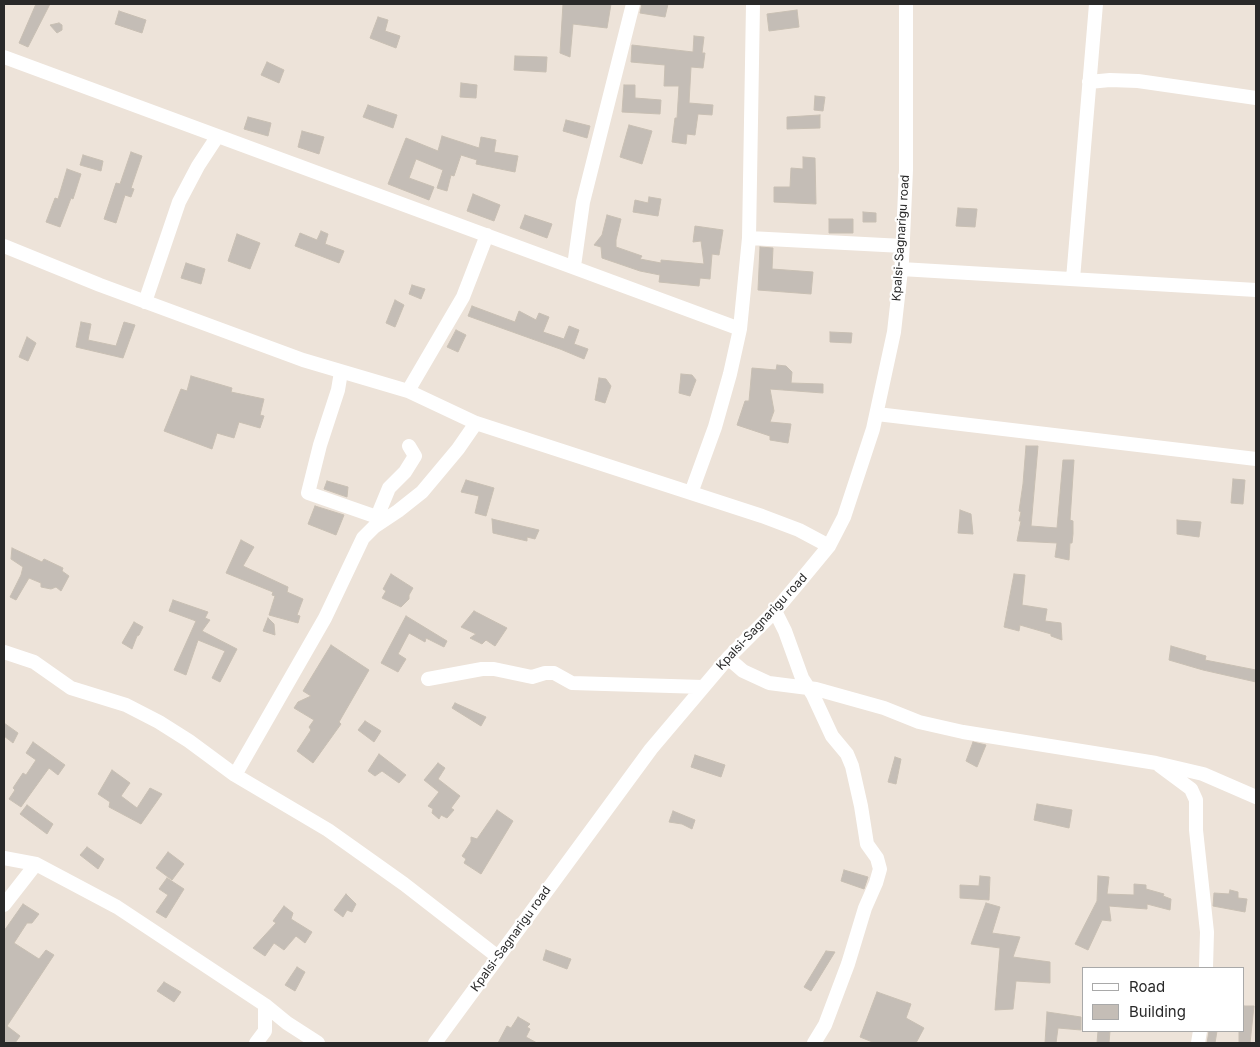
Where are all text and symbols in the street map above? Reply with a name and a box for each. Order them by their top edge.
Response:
street label: Kpalsi-Sagnarigu road [889,174,913,302]
street label: Kpalsi-Sagnarigu road [714,571,810,673]
street label: Kpalsi-Sagnarigu road [468,884,554,994]
legend [1082,967,1245,1032]
text: Road [1129,977,1165,996]
text: Building [1129,1002,1186,1021]

